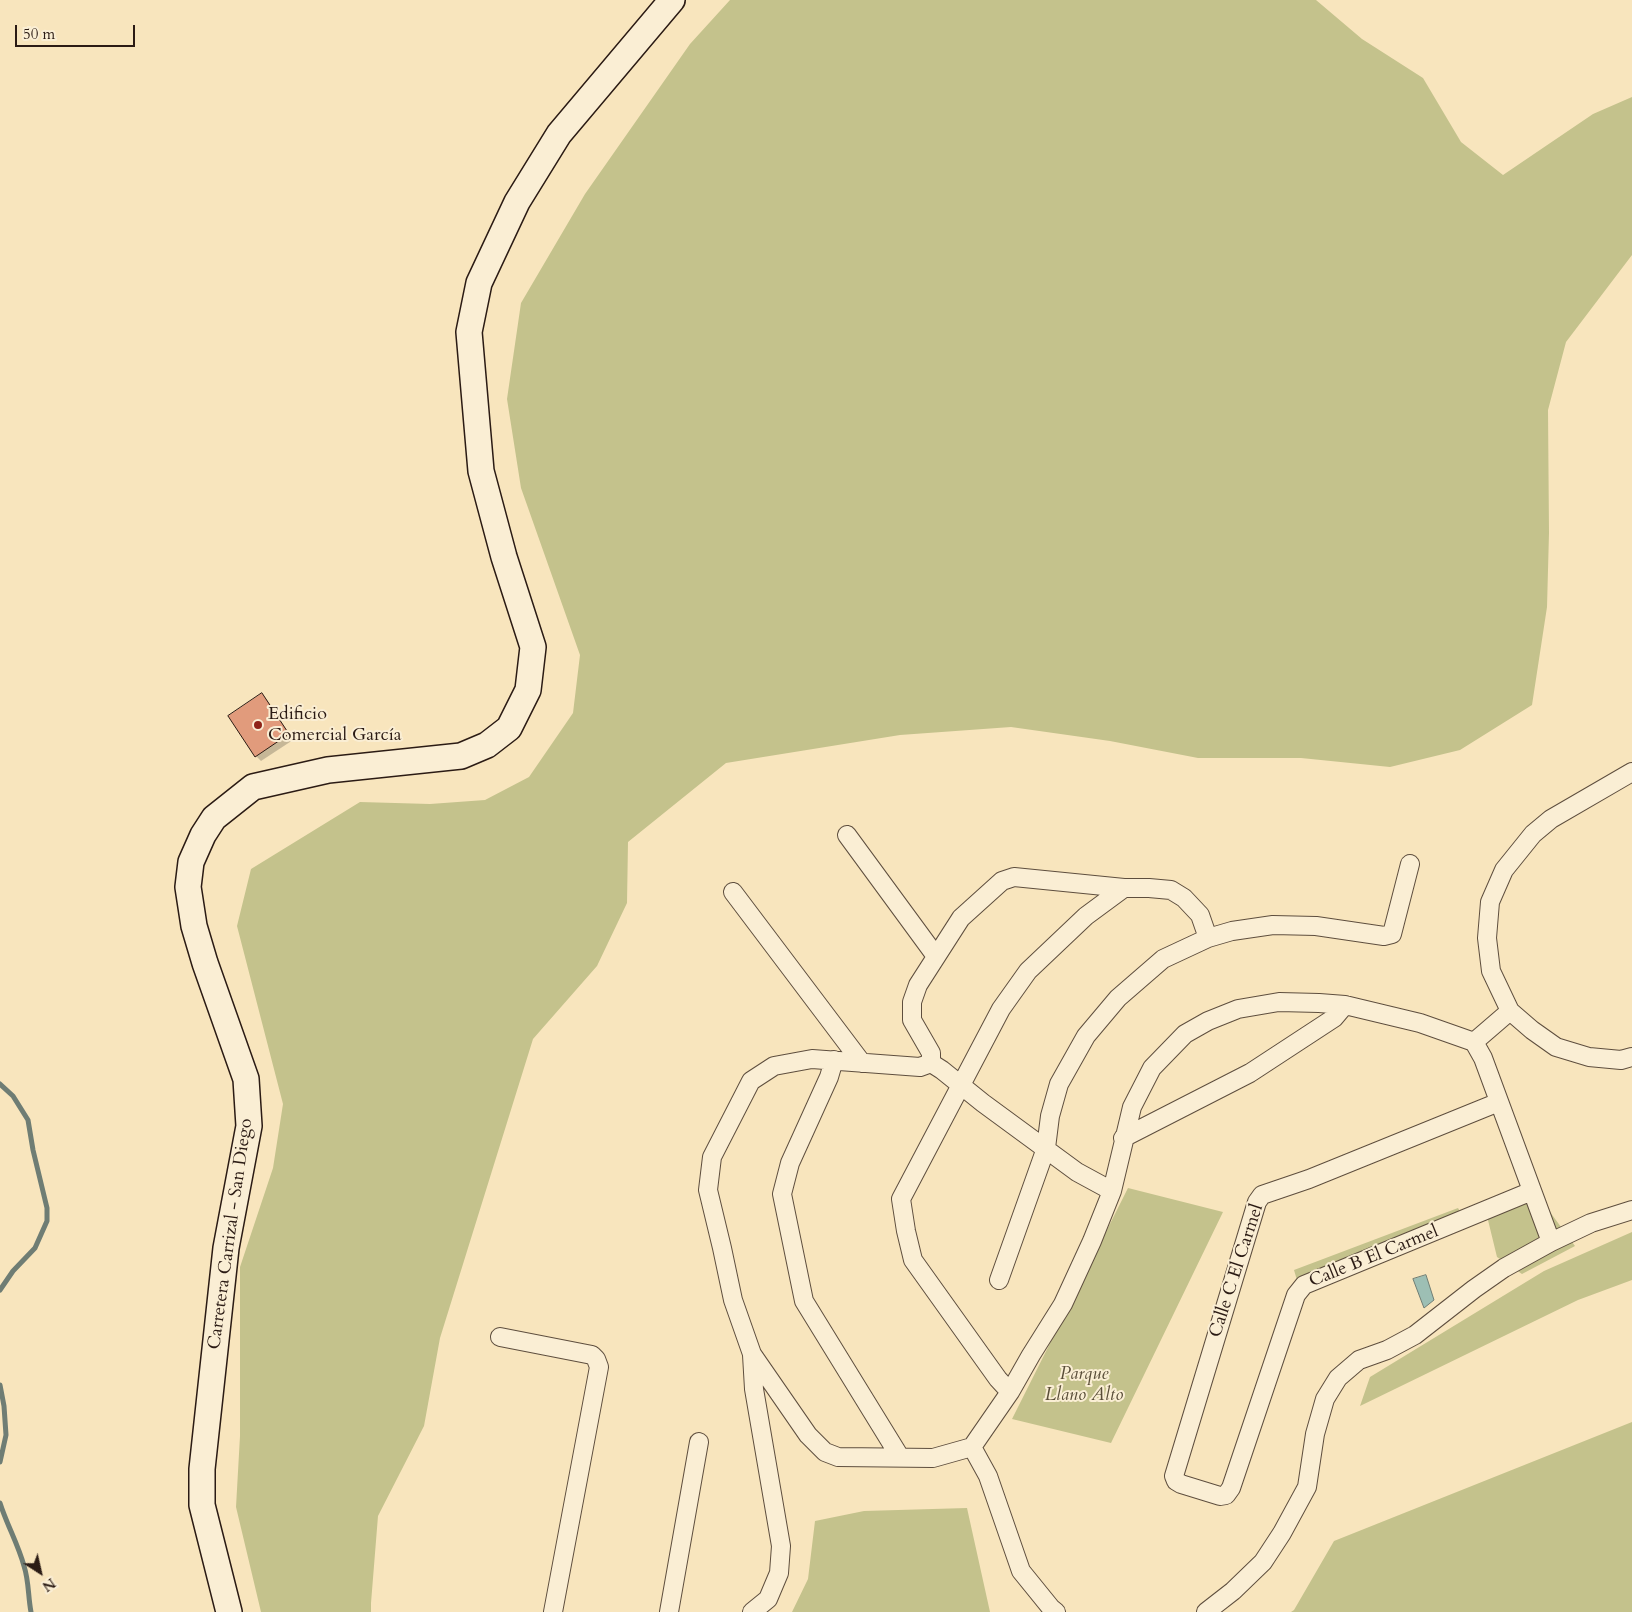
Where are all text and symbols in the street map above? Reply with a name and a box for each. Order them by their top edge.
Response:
scale bar [18,15,138,47]
text: 50 m [23,24,55,44]
place label: Edificio Comercial García [268,704,402,746]
marker: Edificio Comercial García [252,719,264,731]
street label: Carretera Carrizal - San Diego [204,1117,258,1351]
street label: Calle C El Carmel [1205,1202,1269,1340]
street label: Calle B El Carmel [1306,1221,1442,1293]
park label: Parque Llano Alto [1045,1364,1123,1406]
north arrow [15,1547,65,1597]
text: N [38,1573,59,1596]

